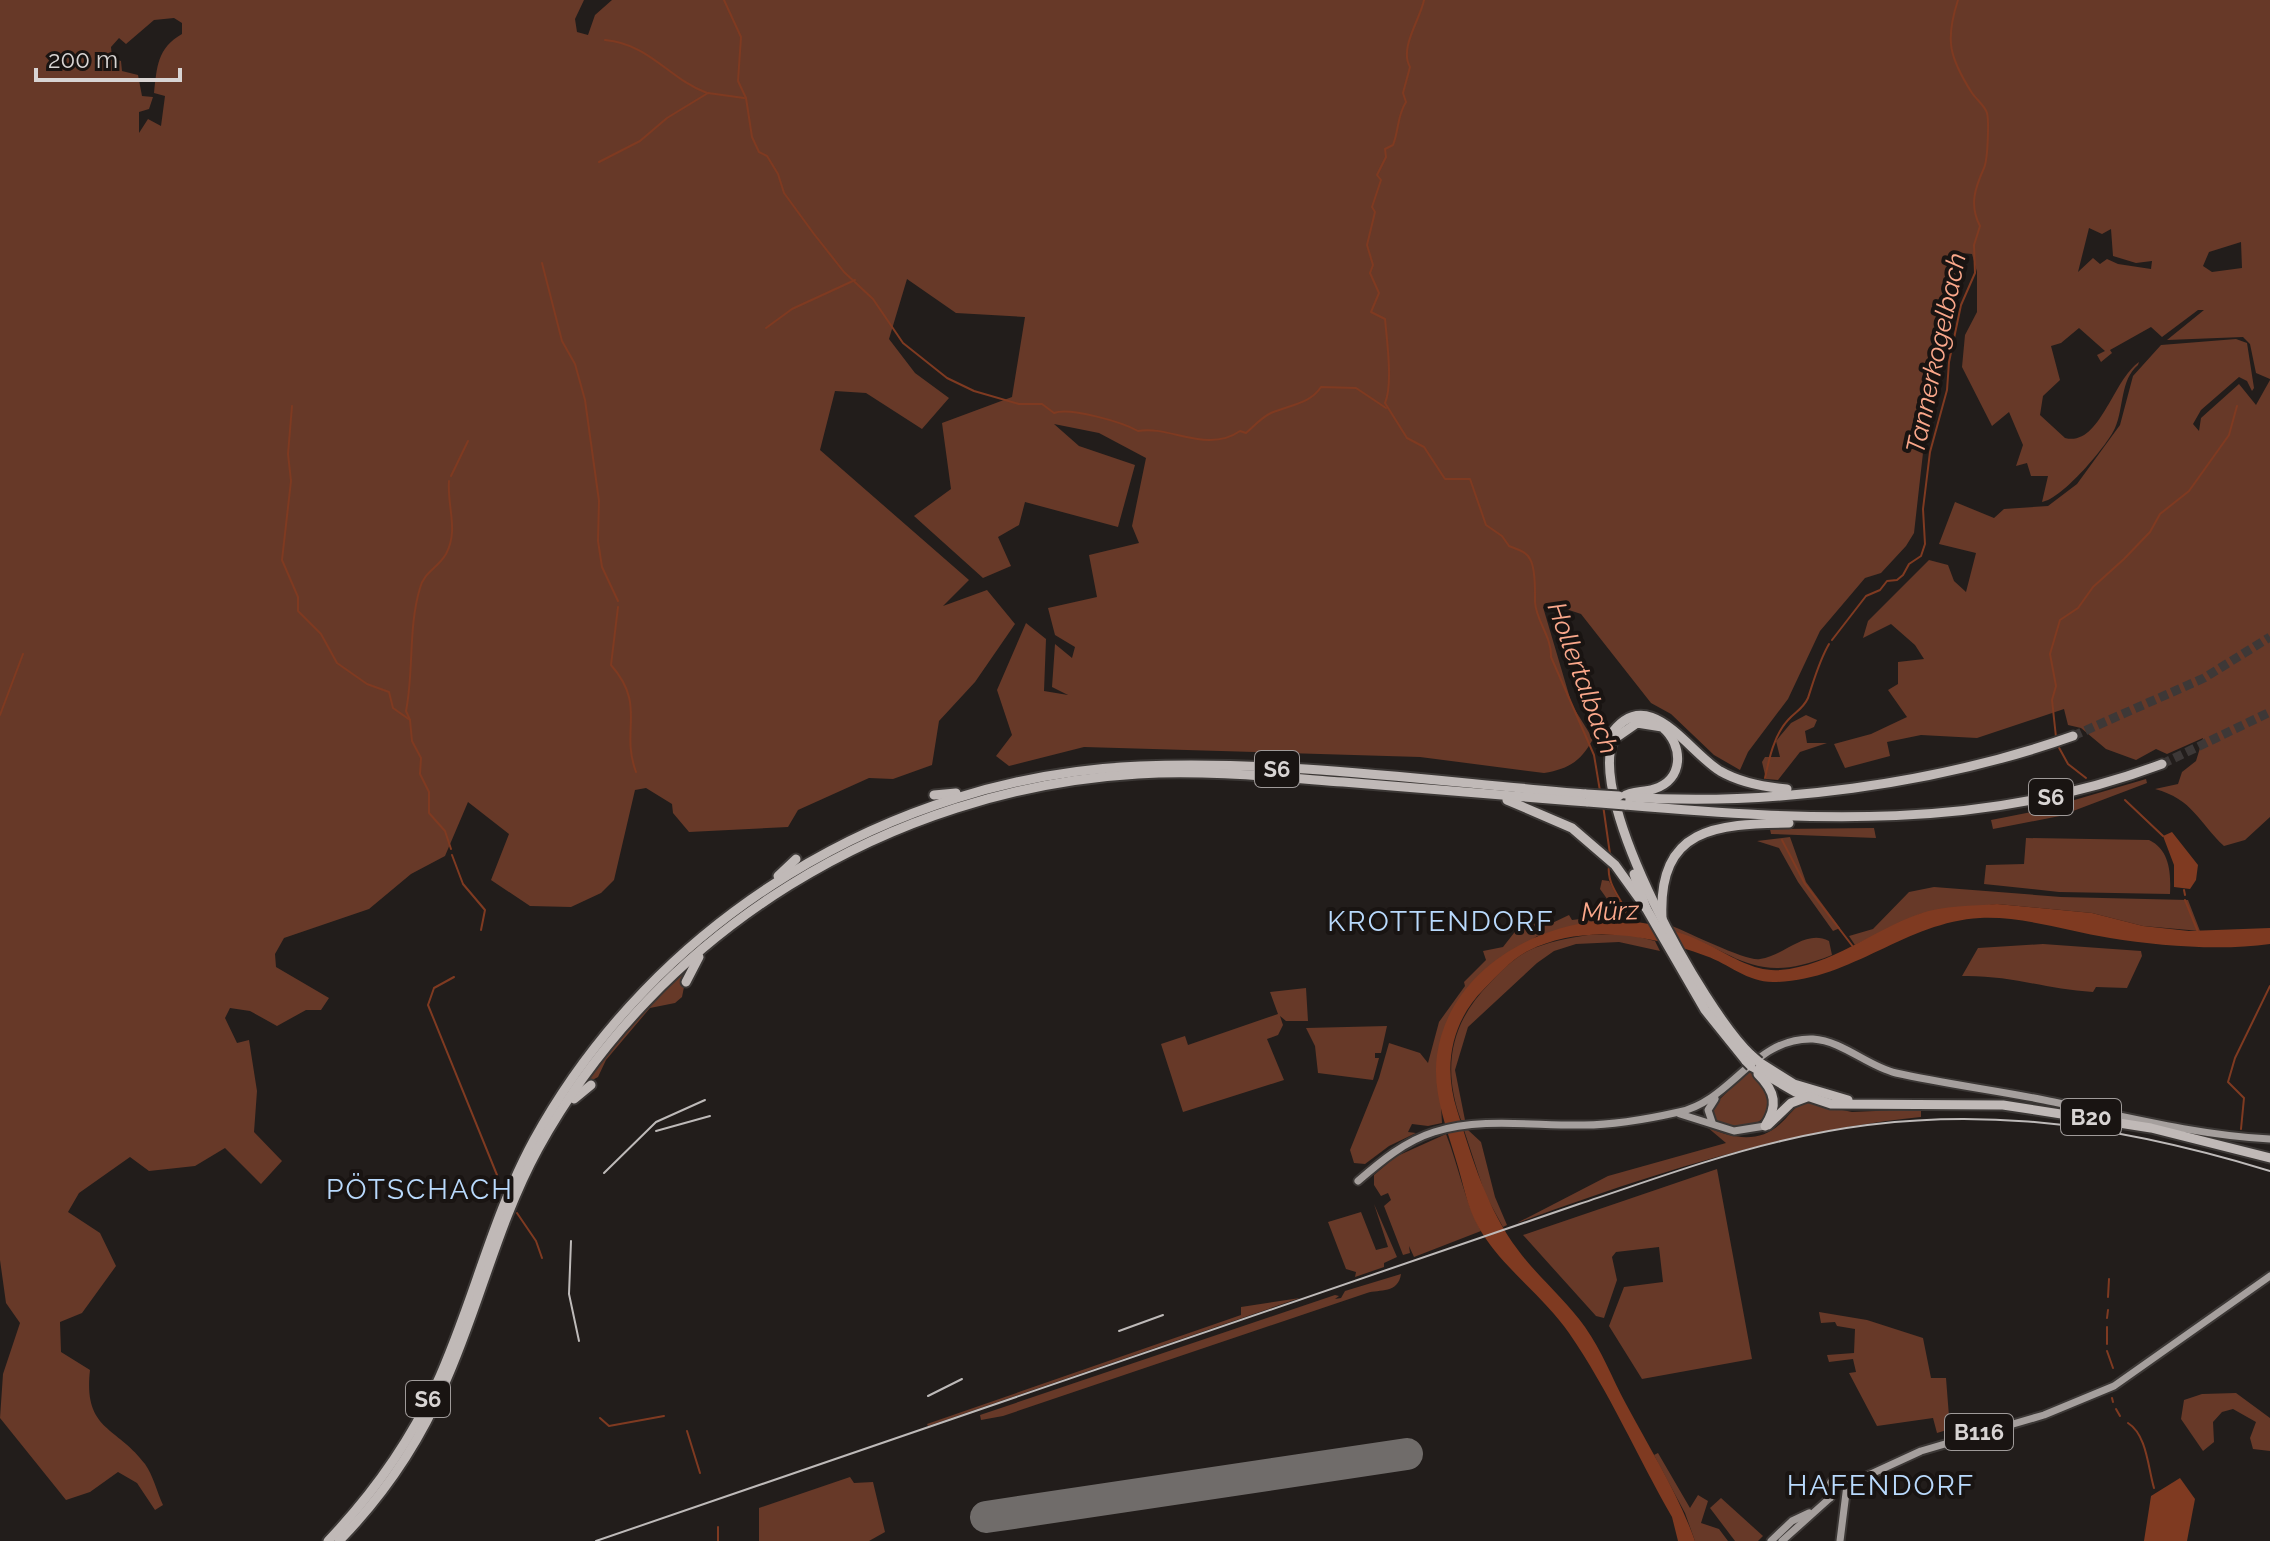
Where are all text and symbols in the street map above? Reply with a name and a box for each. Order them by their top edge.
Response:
scale bar [36,32,180,82]
text: 200 m [48,45,118,74]
water label: Tannerkogelbach [1900,250,1972,456]
water label: Hollertalbach [1542,598,1624,758]
road number: S6 [1255,751,1299,787]
road number: S6 [2029,779,2073,815]
water label: Mürz [1581,895,1640,927]
district label: KROTTENDORF [1327,905,1555,938]
road number: B20 [2061,1099,2121,1135]
district label: PÖTSCHACH [326,1173,514,1206]
road number: S6 [406,1381,450,1417]
road number: B116 [1945,1414,2013,1450]
district label: HAFENDORF [1787,1469,1975,1502]

